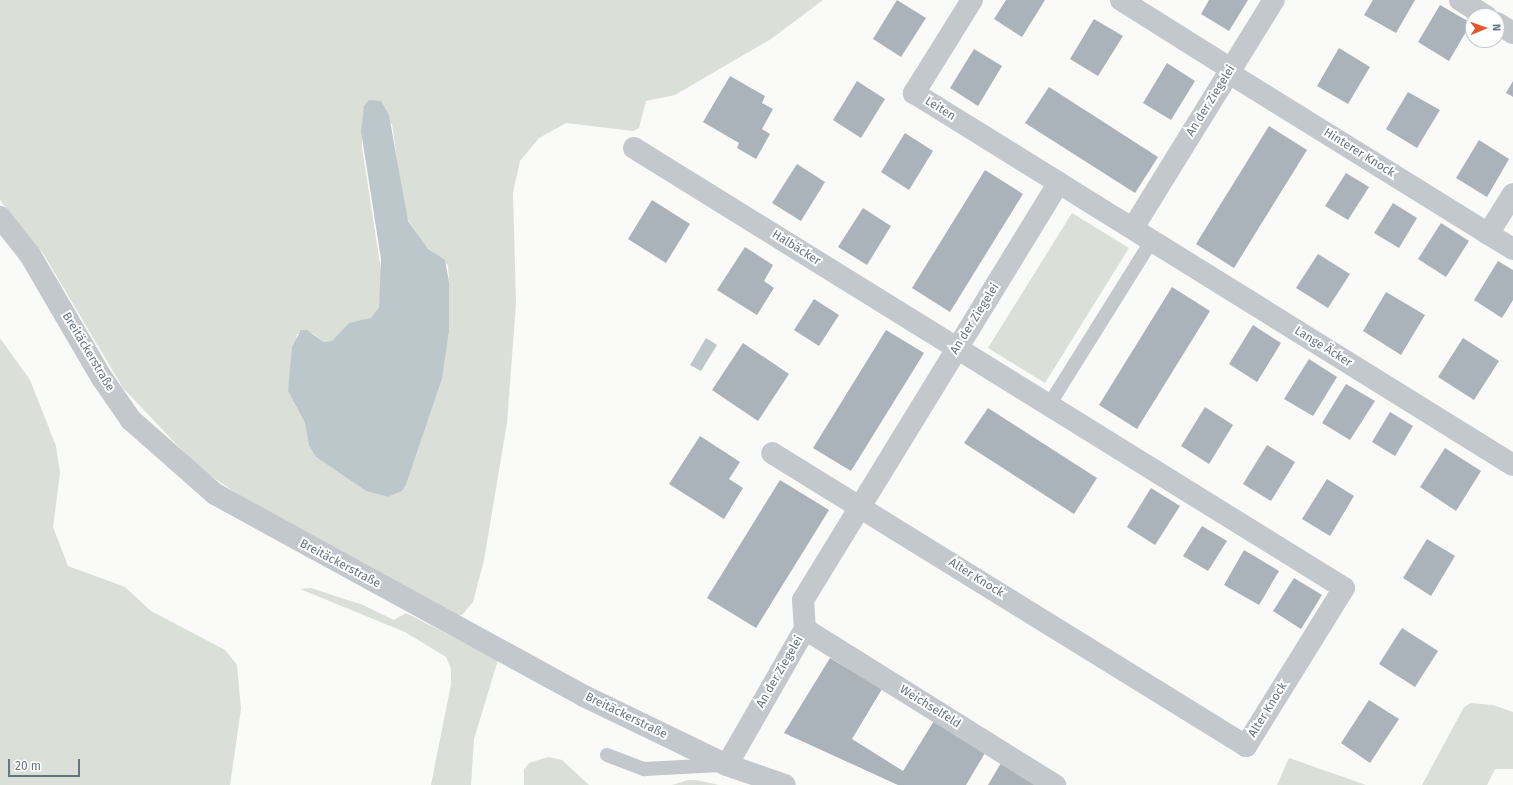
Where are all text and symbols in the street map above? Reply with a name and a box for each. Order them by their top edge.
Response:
north arrow [1465,8,1505,48]
text: N [1490,24,1503,31]
street label: An der Ziegelei [1183,63,1239,139]
street label: Leiten [922,94,958,124]
street label: Hinterer Knock [1321,125,1397,181]
street label: Halbäcker [769,227,823,269]
street label: An der Ziegelei [947,281,1003,357]
street label: Breitäckerstraße [59,310,117,394]
street label: Lange Äcker [1292,324,1354,370]
street label: Breitäckerstraße [297,537,383,591]
street label: Alter Knock [946,555,1006,601]
street label: An der Ziegelei [754,633,806,711]
street label: Alter Knock [1245,680,1291,740]
street label: Weichselfeld [897,683,963,731]
street label: Breitäckerstraße [583,690,669,742]
scale bar [10,751,82,777]
text: 20 m [15,759,41,773]

